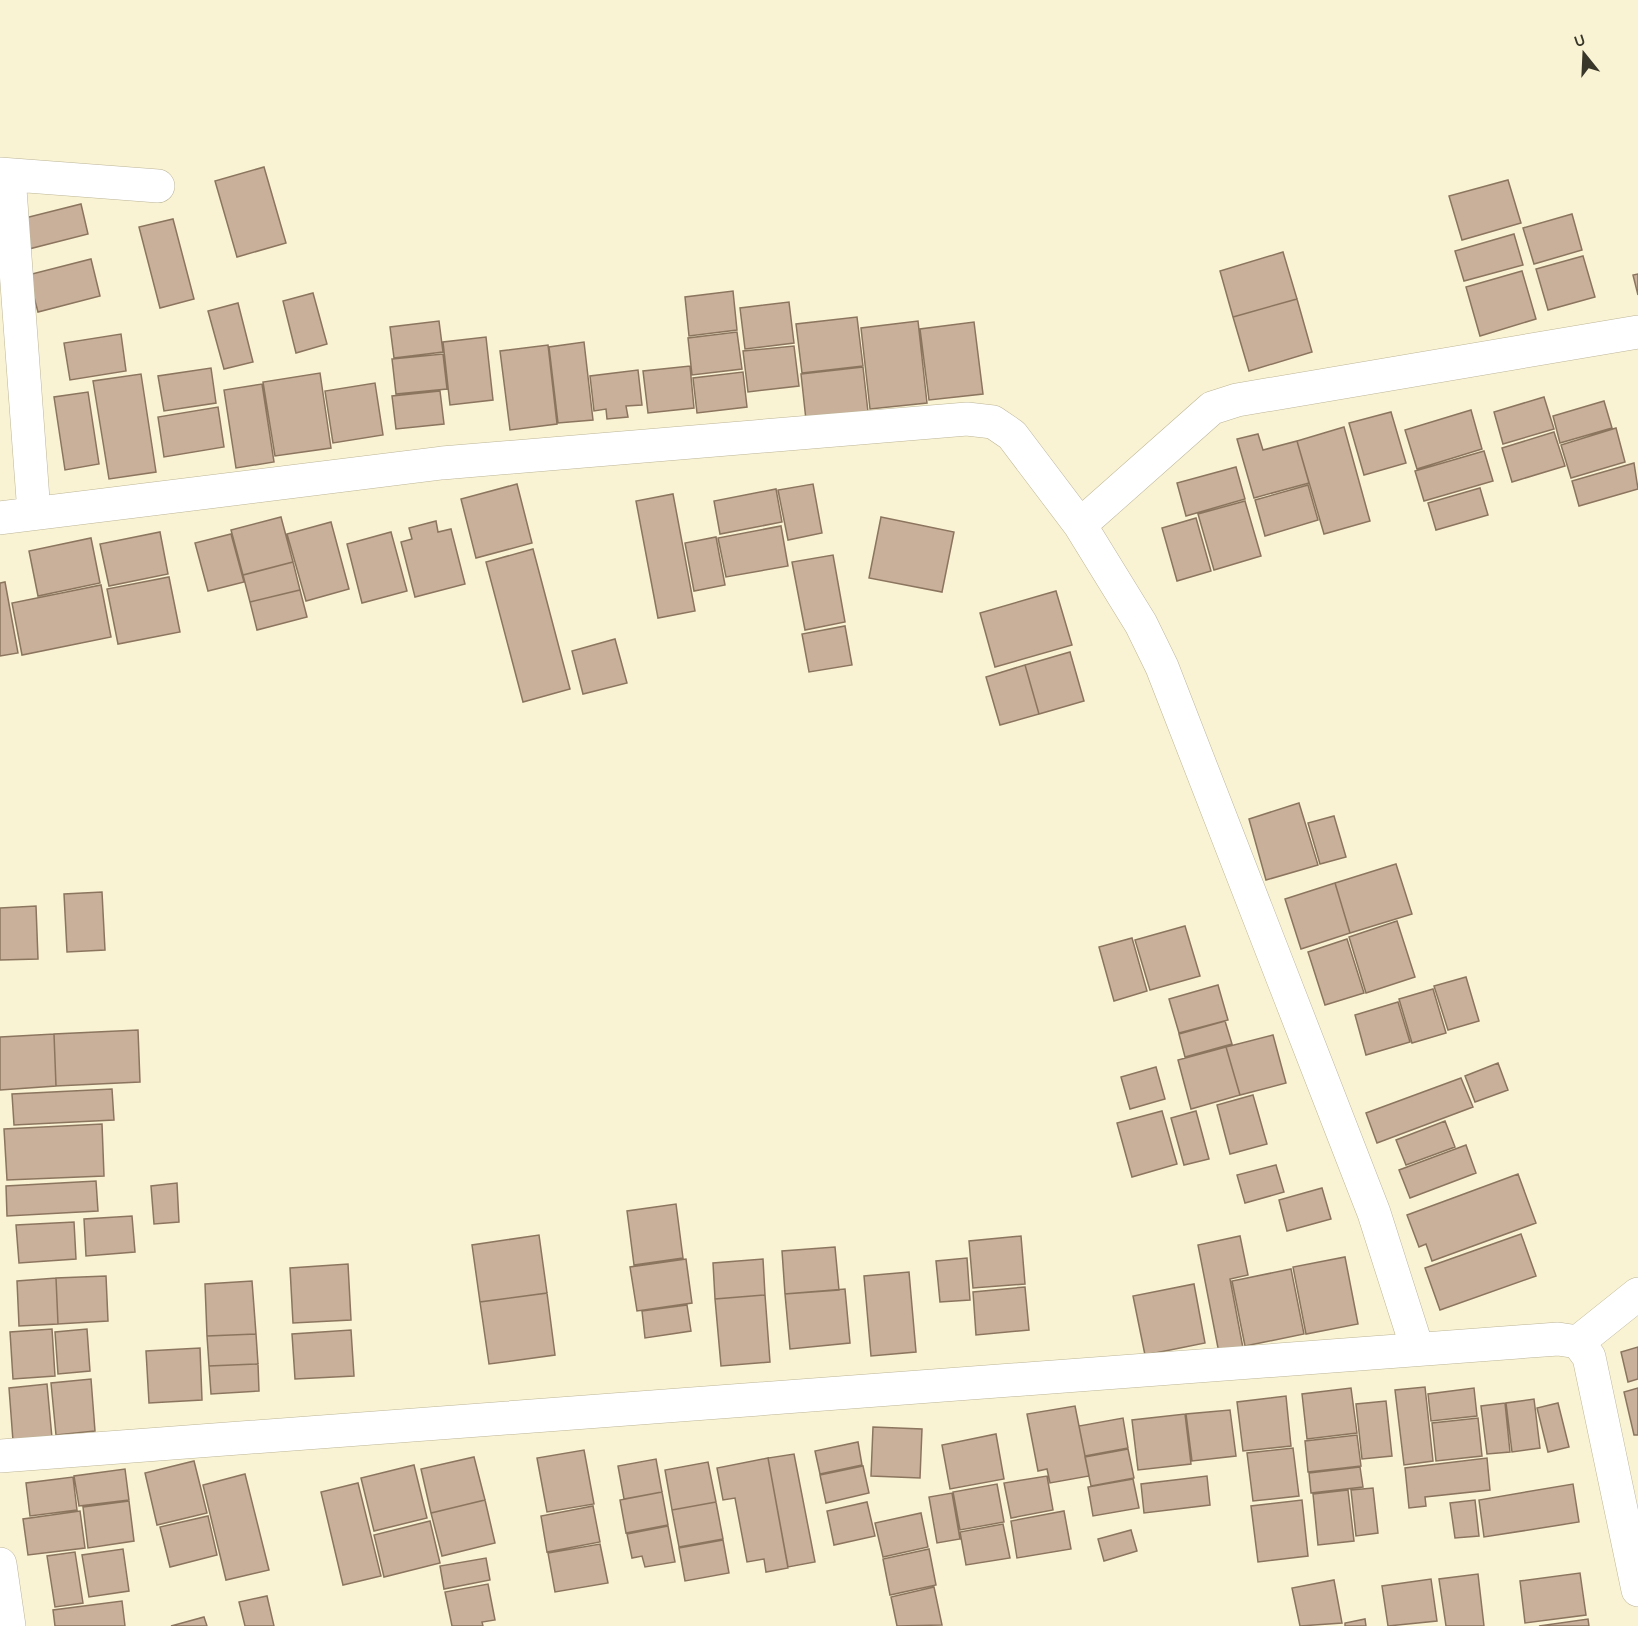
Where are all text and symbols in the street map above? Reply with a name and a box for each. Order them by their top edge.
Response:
north arrow [1554,24,1614,84]
text: U [1571,29,1588,51]

